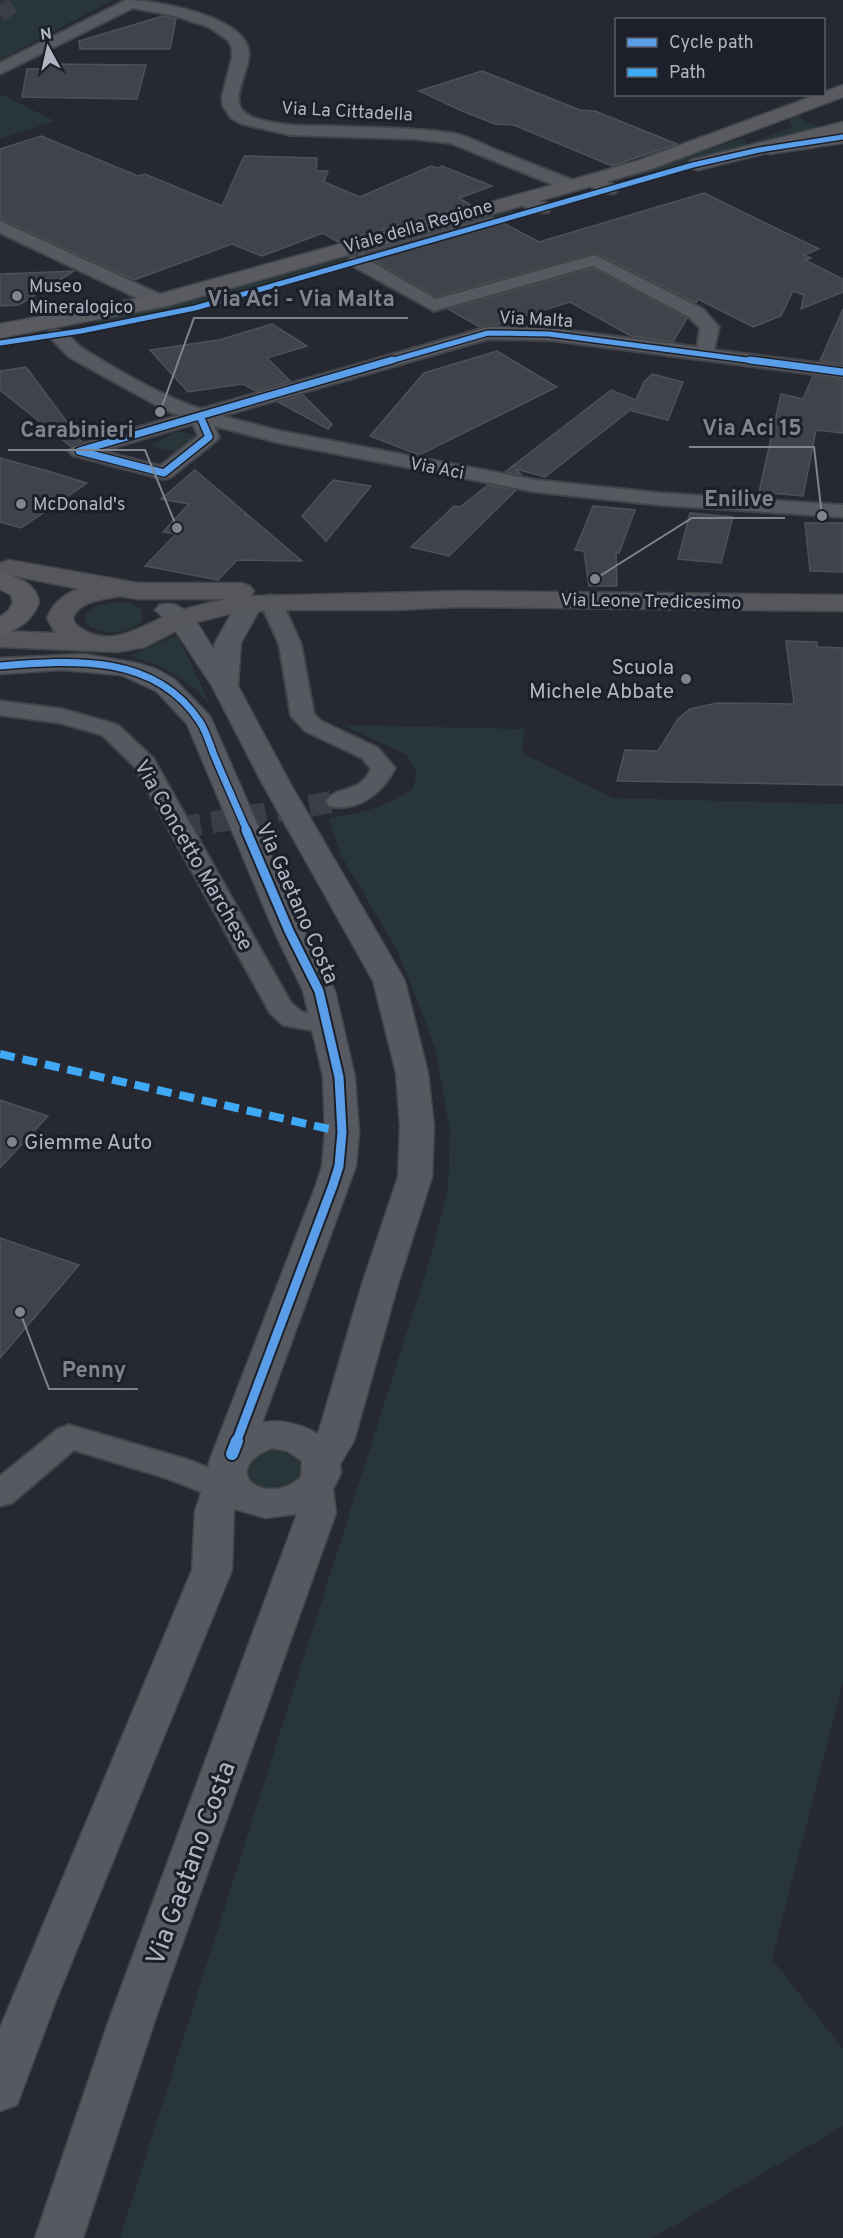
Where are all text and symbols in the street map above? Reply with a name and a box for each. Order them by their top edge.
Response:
north arrow [18,18,78,78]
legend [615,18,825,96]
text: N [39,24,53,46]
text: Cycle path [669,32,754,55]
text: Path [669,62,706,85]
street label: Via La Cittadella [281,98,413,127]
street label: Viale della Regione [341,195,495,260]
place label: Museo Mineralogico [29,276,133,320]
callout: Via Aci - Via Malta [194,278,408,318]
text: Via Aci - Via Malta [207,287,395,314]
marker: Museo Mineralogico [10,289,24,303]
street label: Via Malta [498,307,574,334]
callout: Via Aci 15 [689,407,814,447]
callout: Carabinieri [8,410,145,450]
text: Via Aci 15 [702,416,802,443]
text: Carabinieri [20,418,134,445]
street label: Via Aci [408,453,466,486]
callout: Enilive [692,478,785,518]
text: Enilive [704,487,774,514]
place label: McDonald's [33,494,125,517]
marker: McDonald's [14,497,28,511]
street label: Via Leone Tredicesimo [560,589,742,616]
place label: Scuola Michele Abbate [529,655,674,706]
marker: Scuola Michele Abbate [679,672,693,686]
street label: Via Concetto Marchese [127,755,258,956]
street label: Via Gaetano Costa [249,819,344,988]
place label: Giemme Auto [24,1130,152,1157]
marker: Giemme Auto [5,1135,19,1149]
callout: Penny [49,1349,138,1389]
text: Penny [62,1358,126,1385]
street label: Via Gaetano Costa [140,1757,245,1970]

